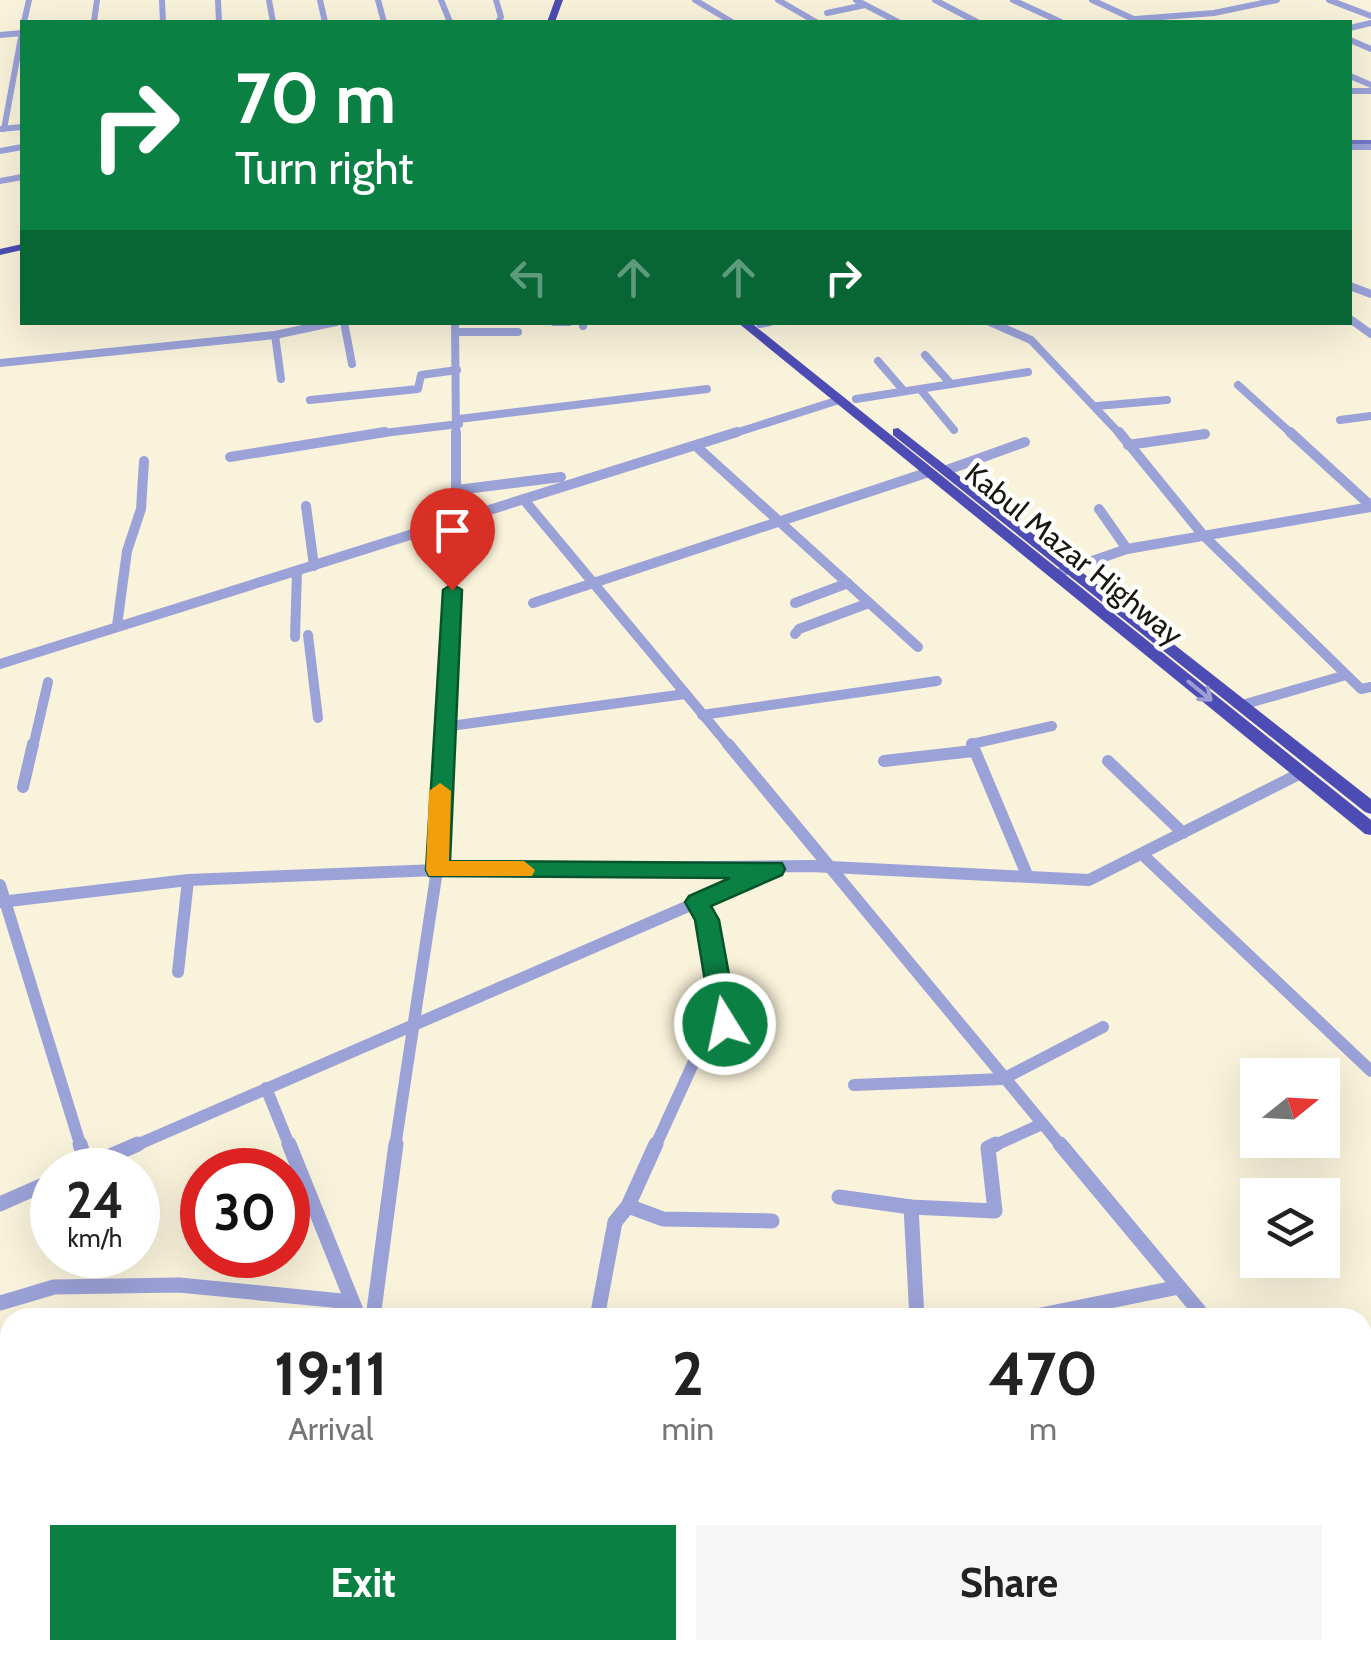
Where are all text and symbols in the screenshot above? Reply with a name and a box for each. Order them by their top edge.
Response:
text: 70 m [235,55,396,141]
icon: right [70,60,200,190]
text: Turn right [235,141,414,195]
icon: left [501,250,556,305]
icon: ahead [606,250,661,305]
icon: ahead [711,250,766,305]
icon: right [816,250,871,305]
street label: Kabul Mazar Highway [958,455,1190,653]
pin [410,488,495,591]
icon: arrive [425,503,480,558]
one-way arrow [1187,680,1213,702]
position arrow [673,972,777,1076]
north arrow [1240,1058,1340,1158]
map controls [1240,1058,1340,1278]
speed limit sign: 30 [180,1148,310,1278]
text: 24 [66,1170,124,1231]
button: layers [1240,1178,1340,1278]
text: km/h [68,1223,122,1253]
text: 19:11 [274,1337,387,1410]
text: 2 [672,1337,704,1410]
text: 470 [988,1337,1098,1410]
text: Arrival [288,1409,373,1448]
text: min [662,1409,714,1448]
text: m [1029,1409,1057,1448]
button: Exit [50,1525,676,1640]
button: Share [696,1525,1322,1640]

